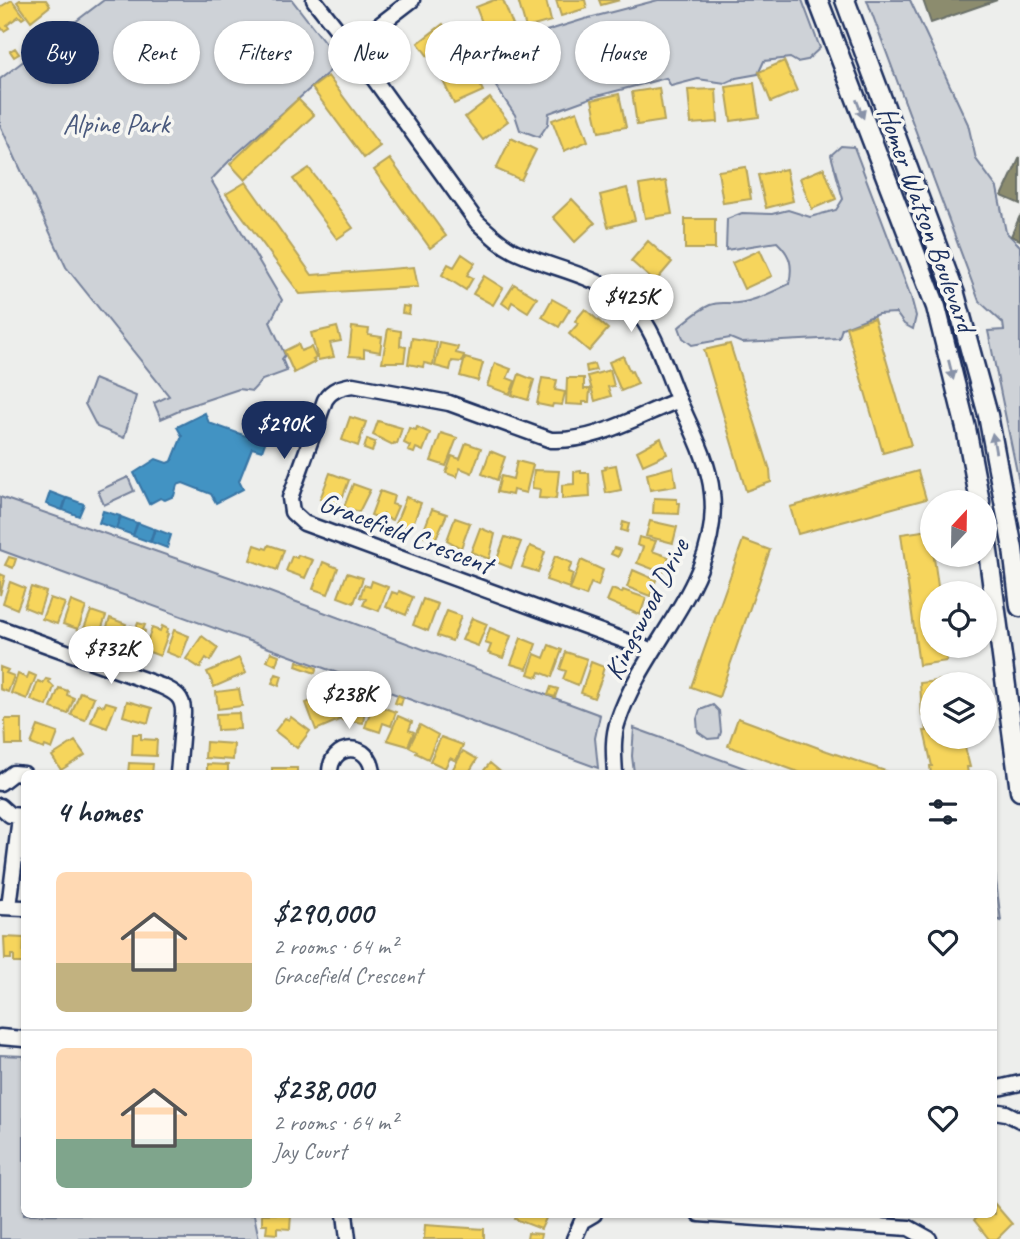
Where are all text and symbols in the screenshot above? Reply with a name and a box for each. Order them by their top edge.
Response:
chip: Buy [21,21,99,84]
chip: Rent [113,21,200,84]
chip: Filters [214,21,314,84]
chip: New [328,21,411,84]
chip: Apartment [425,21,561,84]
chip: House [575,21,670,84]
one-way arrow [854,99,865,120]
street label: Homer Watson Boulevard [870,102,985,340]
park label: Alpine Park [63,106,171,141]
pin: $425K [582,274,680,334]
text: $425K [605,282,657,311]
one-way arrow [946,359,957,381]
pin: $290K [235,402,333,461]
text: $290K [258,409,310,438]
one-way arrow [988,432,999,454]
street label: Gracefield Crescent [315,484,501,583]
north arrow [920,490,998,567]
map controls [920,490,997,749]
street label: Kingswood Drive [596,531,697,685]
button: locate [920,581,997,658]
pin: $732K [62,626,160,686]
text: $732K [85,634,138,663]
pin: $238K [300,672,398,731]
button: layers [920,672,997,749]
text: $238K [322,679,376,708]
text: 4 homes [56,793,141,831]
icon: filters [924,793,962,831]
text: $290,000 [273,894,373,932]
icon: home [112,900,196,984]
icon: heart [924,923,962,961]
text: 2 rooms · 64 m² [273,932,397,961]
text: Gracefield Crescent [273,961,423,990]
text: $238,000 [273,1070,373,1108]
icon: home [112,1076,196,1160]
icon: heart [924,1099,962,1137]
text: 2 rooms · 64 m² [273,1108,397,1137]
text: Jay Court [273,1137,346,1166]

